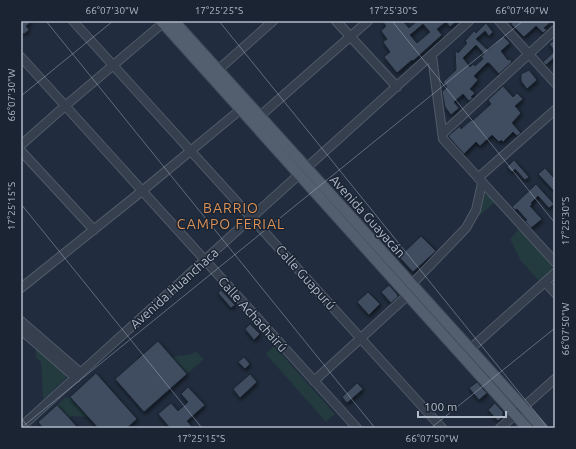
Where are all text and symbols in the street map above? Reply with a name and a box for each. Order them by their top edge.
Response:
text: 66°07'30"W [86,5,138,16]
text: 17°25'25"S [195,5,243,16]
text: 17°25'30"S [369,5,417,16]
text: 66°07'40"W [496,5,548,16]
text: 66°07'30"W [6,69,17,121]
street label: Avenida Guayacán [328,172,408,260]
text: 17°25'15"S [6,182,17,230]
text: 17°25'30"S [560,197,571,245]
district label: BARRIO CAMPO FERIAL [177,200,285,232]
street label: Calle Guapurú [273,242,339,312]
street label: Avenida Huanchaca [127,245,221,331]
street label: Calle Achachairú [216,274,290,354]
text: 66°07'50"W [560,303,571,355]
scale bar [418,393,506,419]
text: 100 m [424,400,457,413]
text: 17°25'15"S [177,433,225,444]
text: 66°07'50"W [406,433,458,444]

